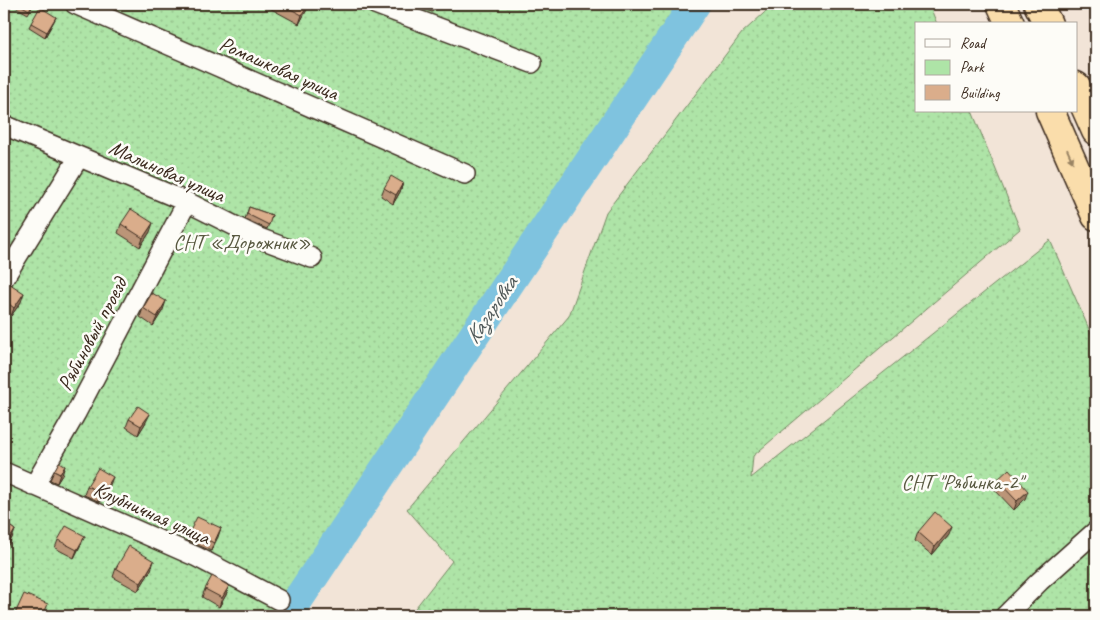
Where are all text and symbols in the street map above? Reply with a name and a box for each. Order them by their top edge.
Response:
legend [915,22,1078,112]
street label: Ромашковая улица [215,30,344,106]
text: Road [960,34,987,53]
text: Park [960,58,985,77]
text: Building [960,84,1000,103]
street label: Малиновая улица [105,134,230,209]
one-way arrow [1066,149,1074,163]
park label: СНТ «Дорожник» [173,229,311,255]
water label: Казаровка [458,269,525,349]
street label: Рябиновый проезд [51,271,134,395]
park label: СНТ "Рябинка-2" [902,469,1026,495]
street label: Клубничная улица [90,476,216,551]

